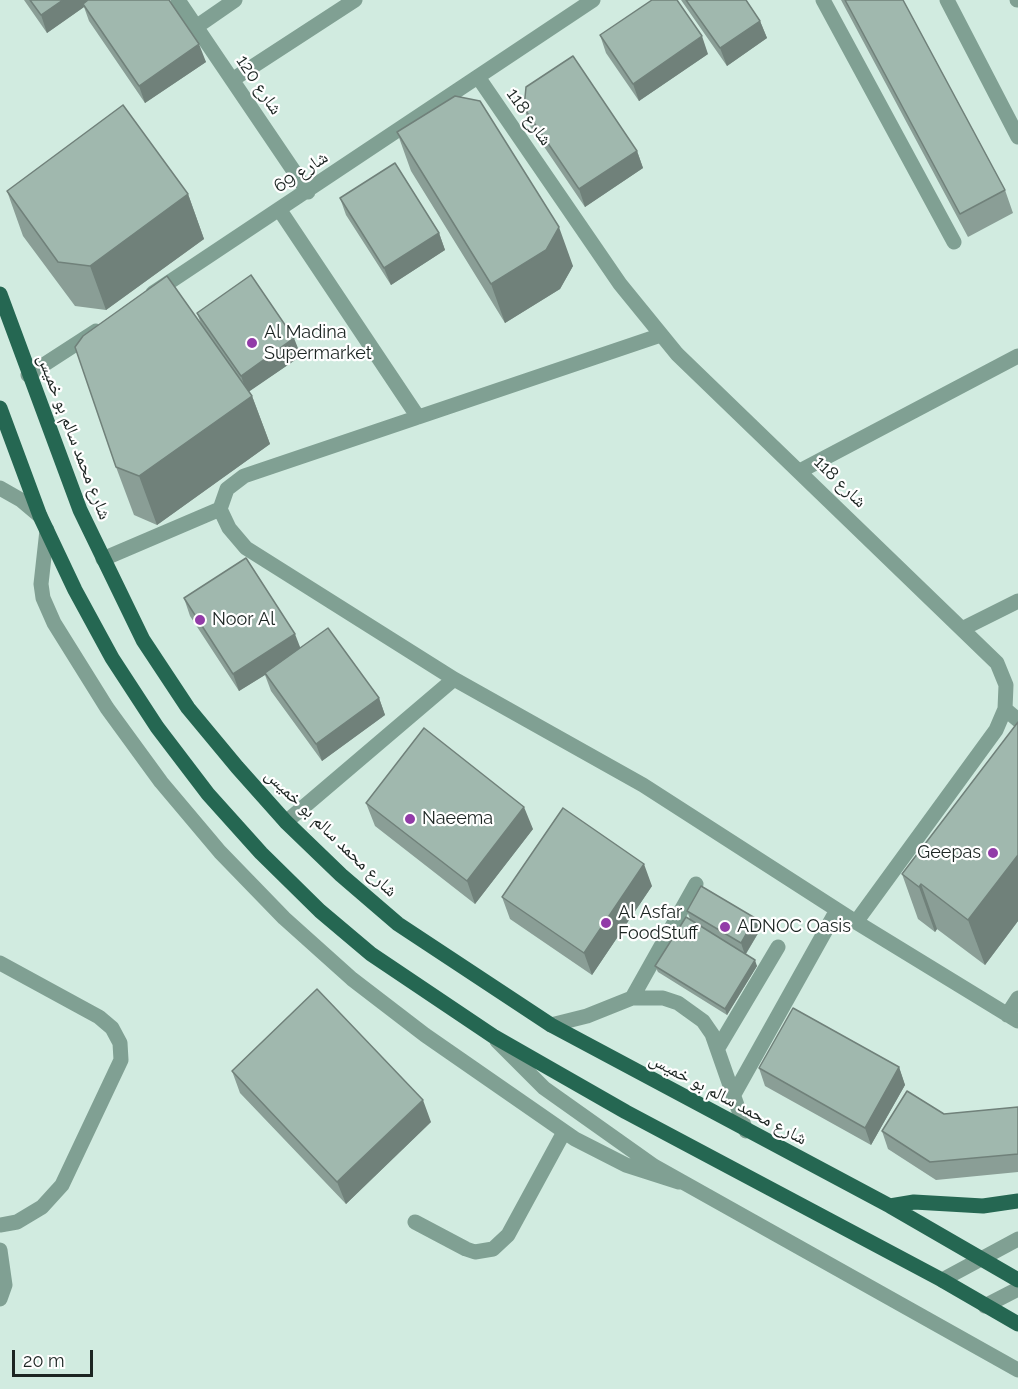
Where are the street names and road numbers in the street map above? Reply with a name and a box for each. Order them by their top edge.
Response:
street label: شارع 120 [231,51,287,119]
street label: شارع 118 [502,84,556,150]
street label: شارع 69 [270,147,332,197]
street label: شارع محمد سالم بو خميس [32,351,116,523]
street label: شارع 118 [809,452,871,512]
street label: شارع محمد سالم بو خميس [260,764,402,902]
street label: شارع محمد سالم بو خميس [645,1048,811,1150]

